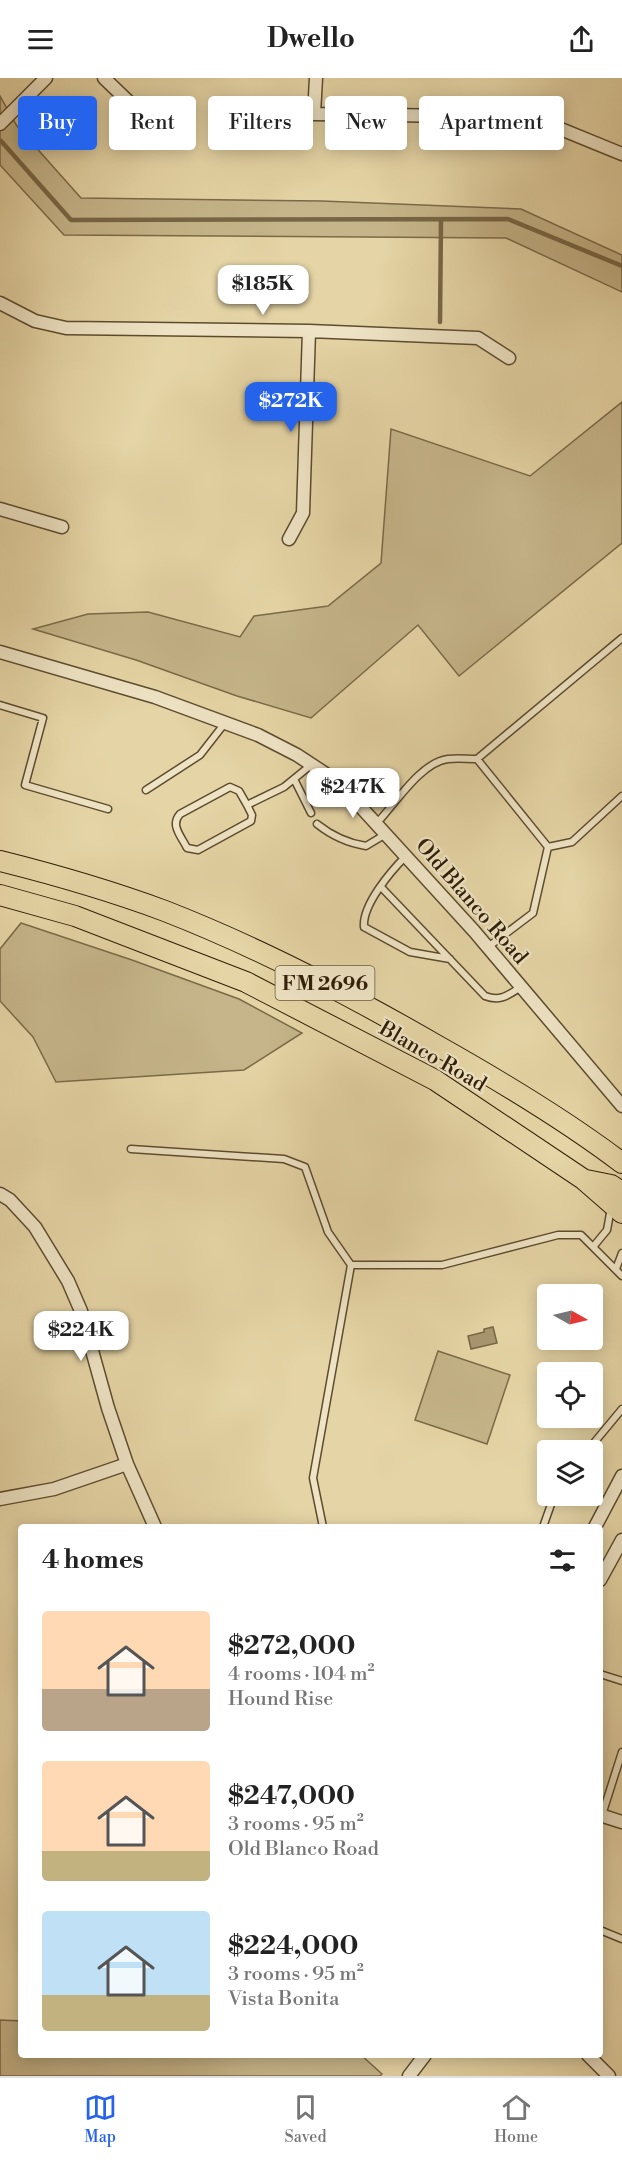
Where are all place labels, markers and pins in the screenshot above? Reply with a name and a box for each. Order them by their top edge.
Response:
pin: $185K [221,265,305,316]
pin: $272K [249,382,333,433]
pin: $247K [311,768,395,819]
pin: $224K [39,1311,123,1362]

